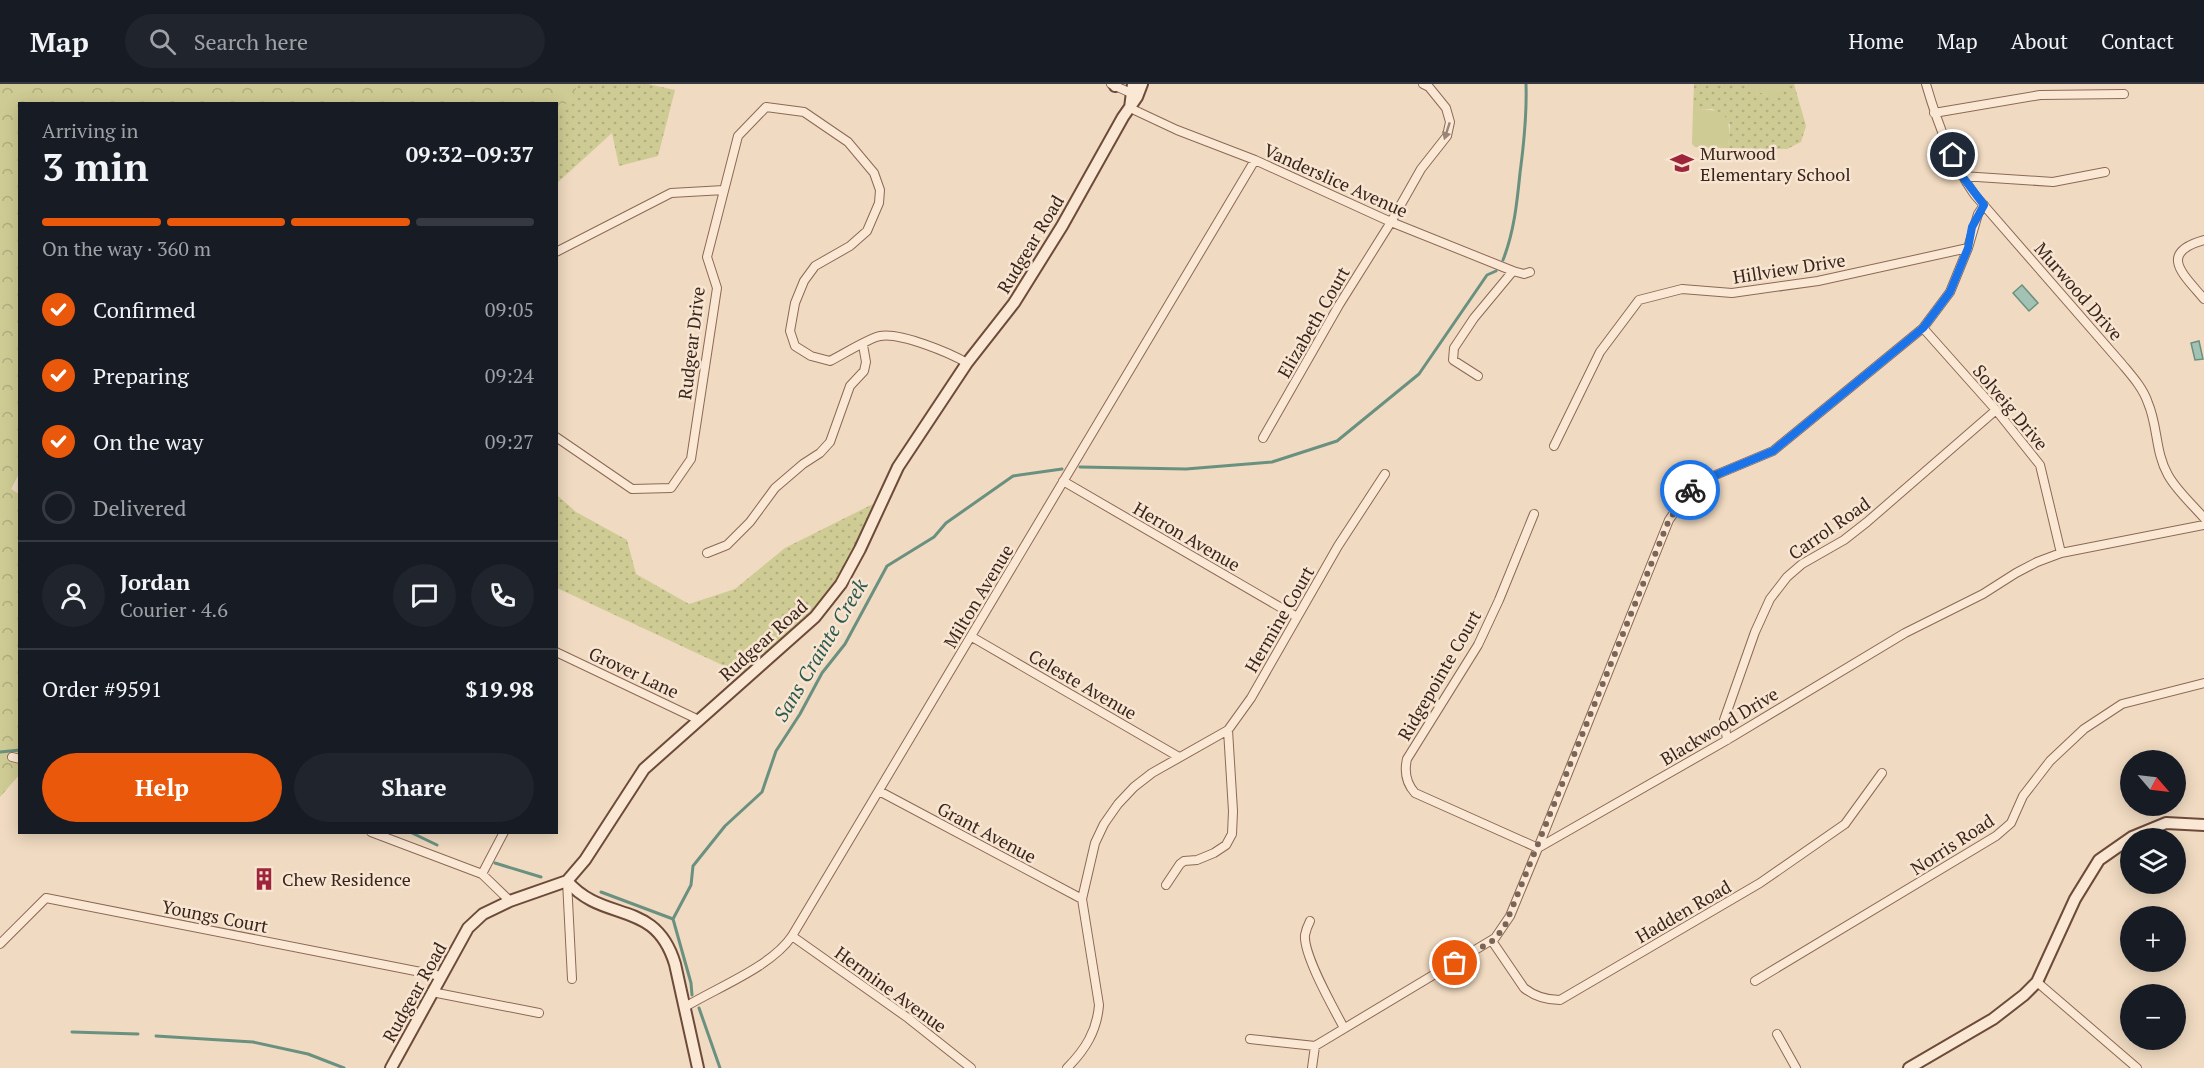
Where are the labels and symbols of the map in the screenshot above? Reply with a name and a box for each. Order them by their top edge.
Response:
one-way arrow [1442,123,1451,141]
pin [1927,129,1978,180]
street label: Vanderslice Avenue [1260,137,1412,223]
place label: Murwood Elementary School [1700,141,1851,186]
school or university icon: Murwood Elementary School [1669,150,1695,176]
street label: Rudgear Road [991,190,1069,298]
street label: Murwood Drive [2030,237,2128,345]
street label: Hillview Drive [1731,247,1847,289]
street label: Elizabeth Court [1271,262,1355,382]
street label: Rudgear Drive [672,285,710,401]
street label: Solveig Drive [1968,359,2054,455]
courier [1660,460,1720,520]
street label: Carrol Road [1783,491,1875,565]
street label: Herron Avenue [1129,496,1245,576]
street label: Milton Avenue [938,540,1018,652]
street label: Hermine Court [1239,561,1319,677]
water label: Sans Crainte Creek [767,573,873,726]
street label: Rudgear Road [714,594,812,686]
street label: Ridgepointe Court [1392,605,1486,745]
street label: Grover Lane [585,641,683,703]
street label: Celeste Avenue [1025,643,1141,725]
street label: Blackwood Drive [1656,681,1782,771]
north arrow [2120,750,2186,816]
street label: Grant Avenue [933,796,1041,868]
street label: Norris Road [1906,808,1998,880]
building icon: Chew Residence [251,866,277,892]
place label: Chew Residence [282,867,411,891]
street label: Hadden Road [1631,874,1735,948]
street label: Youngs Court [160,894,270,938]
pin [1429,937,1480,988]
street label: Rudgear Road [377,938,451,1046]
street label: Hermine Avenue [830,940,952,1038]

